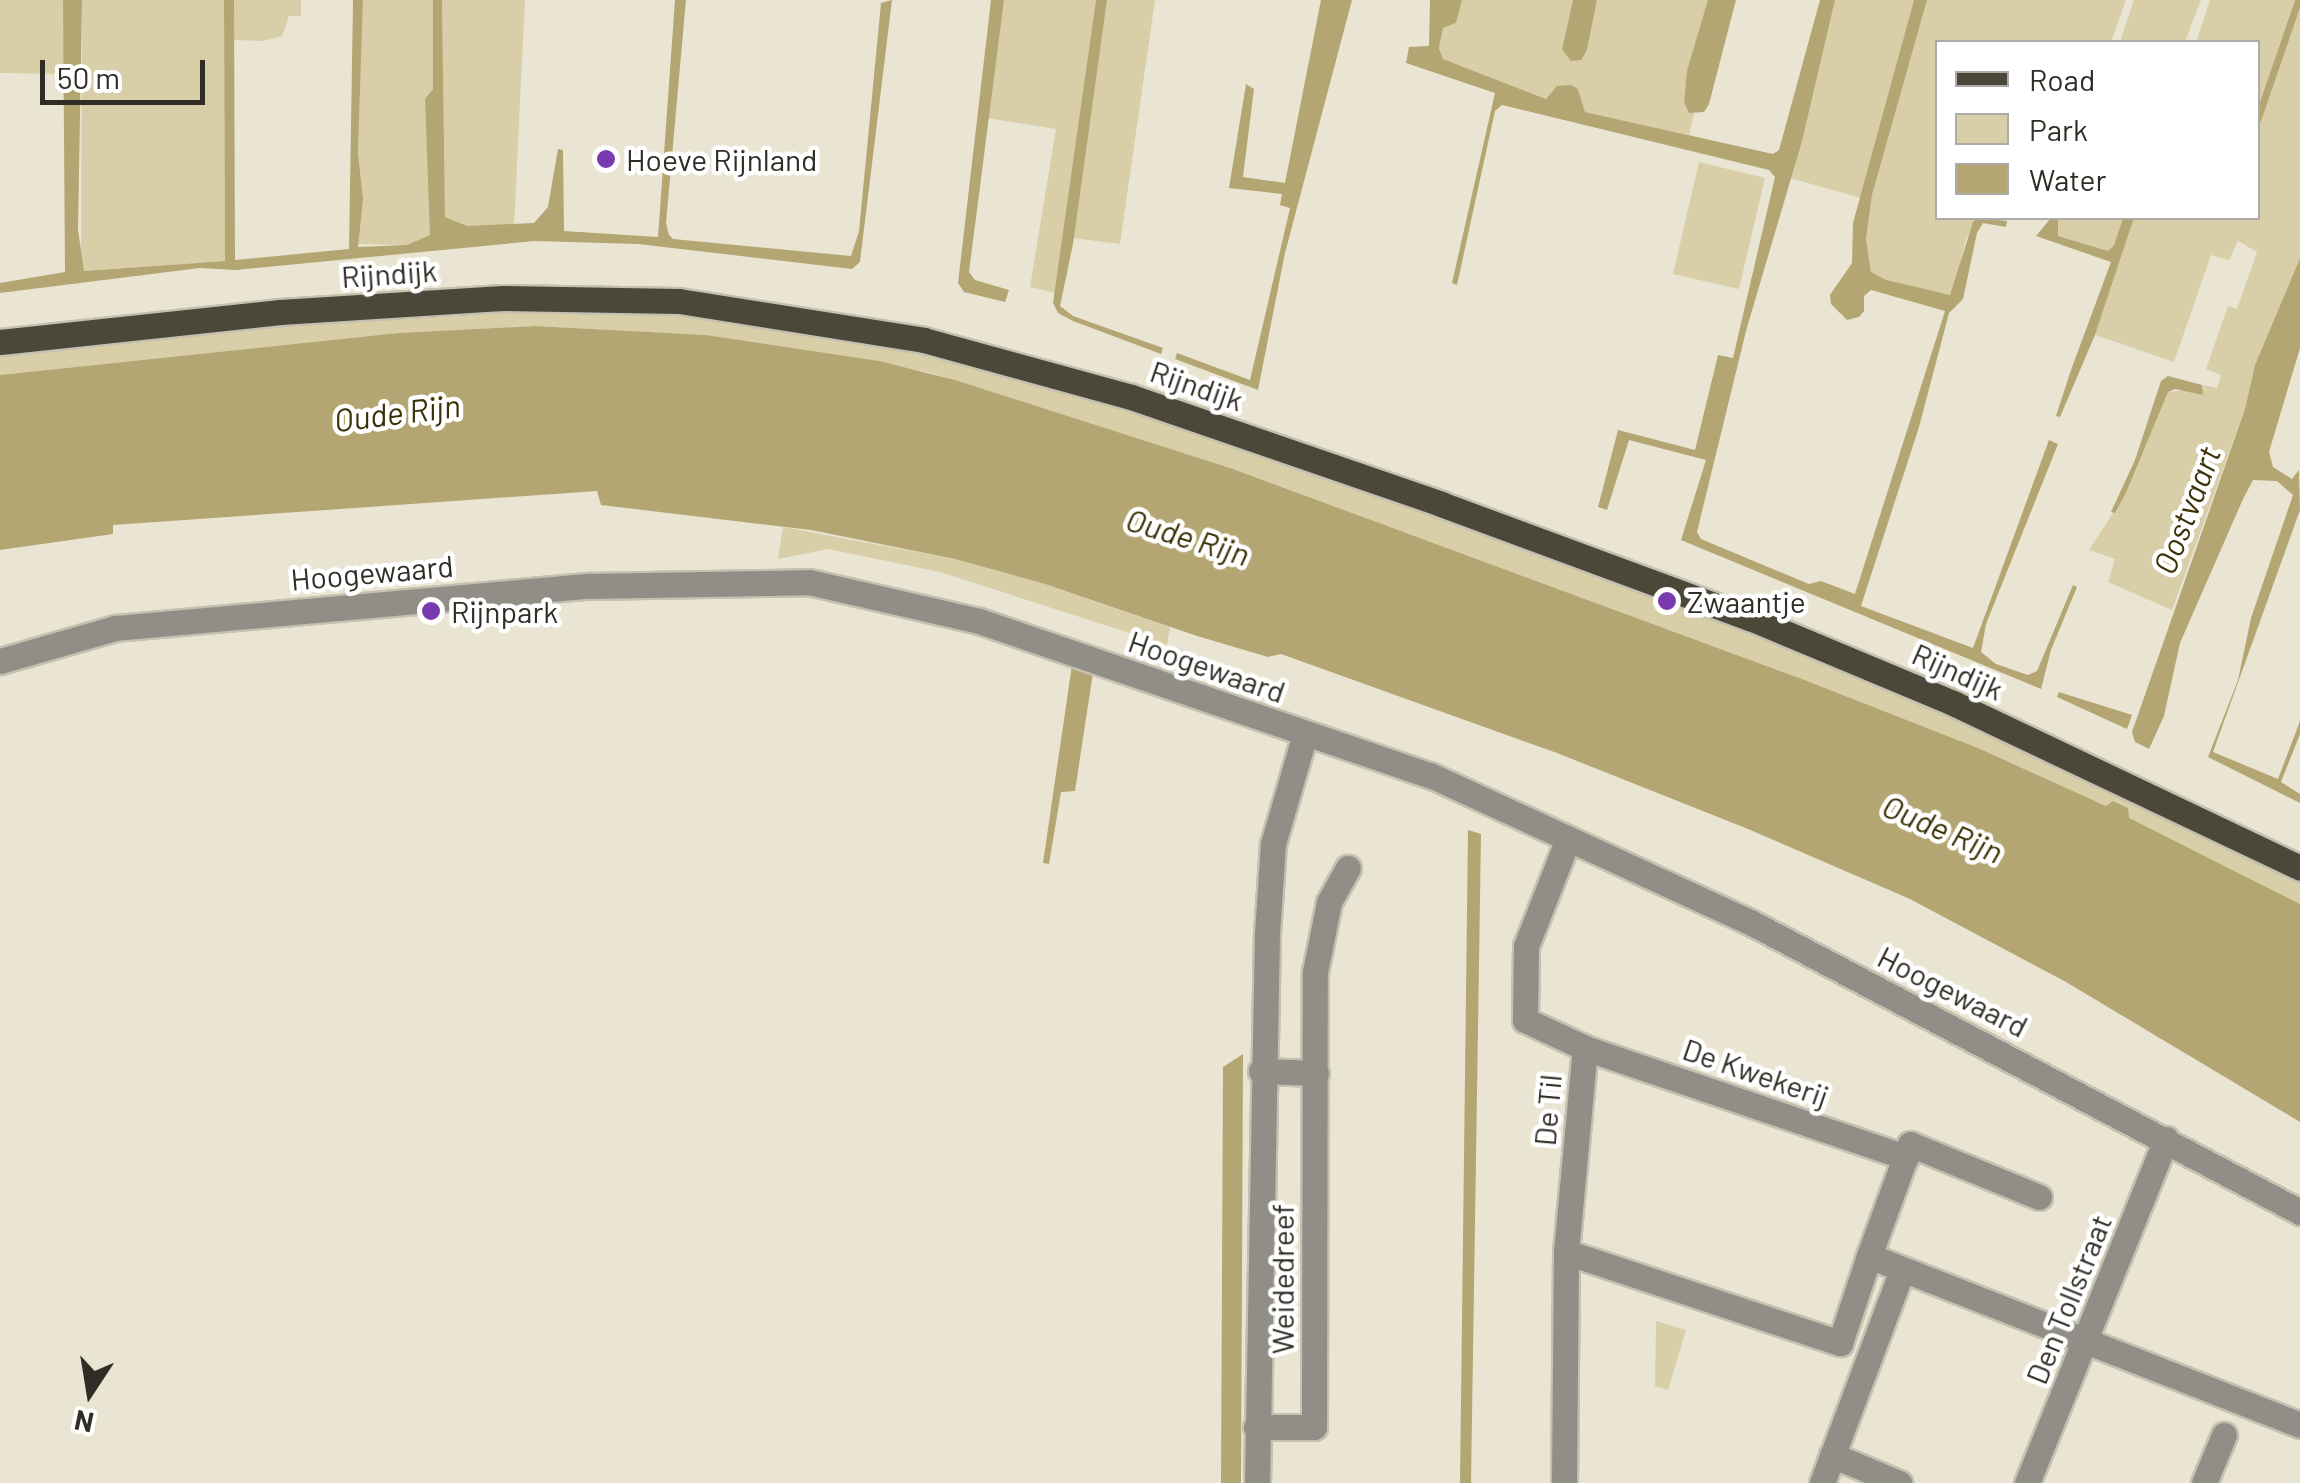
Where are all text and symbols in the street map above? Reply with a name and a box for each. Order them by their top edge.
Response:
scale bar [45,40,210,102]
legend [1935,40,2260,220]
text: 50 m [57,59,120,95]
text: Road [2029,61,2095,97]
text: Park [2029,111,2088,147]
place label: Hoeve Rijnland [626,141,817,177]
marker: Hoeve Rijnland [595,148,617,170]
text: Water [2029,161,2107,197]
street label: Rijndijk [340,252,438,294]
street label: Rijndijk [1146,352,1248,418]
water label: Oude Rijn [332,385,462,439]
water label: Oostvaart [2144,441,2228,579]
water label: Oude Rijn [1122,499,1254,573]
street label: Hoogewaard [289,547,455,597]
place label: Zwaantje [1687,583,1806,619]
marker: Zwaantje [1656,590,1678,612]
place label: Rijnpark [451,593,558,629]
marker: Rijnpark [420,600,442,622]
street label: Hoogewaard [1124,622,1290,710]
street label: Rijndijk [1907,635,2009,707]
water label: Oude Rijn [1877,786,2009,870]
street label: Hoogewaard [1872,938,2034,1044]
street label: De Kwekerij [1678,1030,1834,1114]
street label: De Til [1526,1073,1568,1147]
street label: Weidedreef [1264,1204,1300,1354]
street label: Den Tollstraat [2018,1209,2118,1389]
north arrow [40,1343,140,1443]
text: N [71,1404,96,1441]

